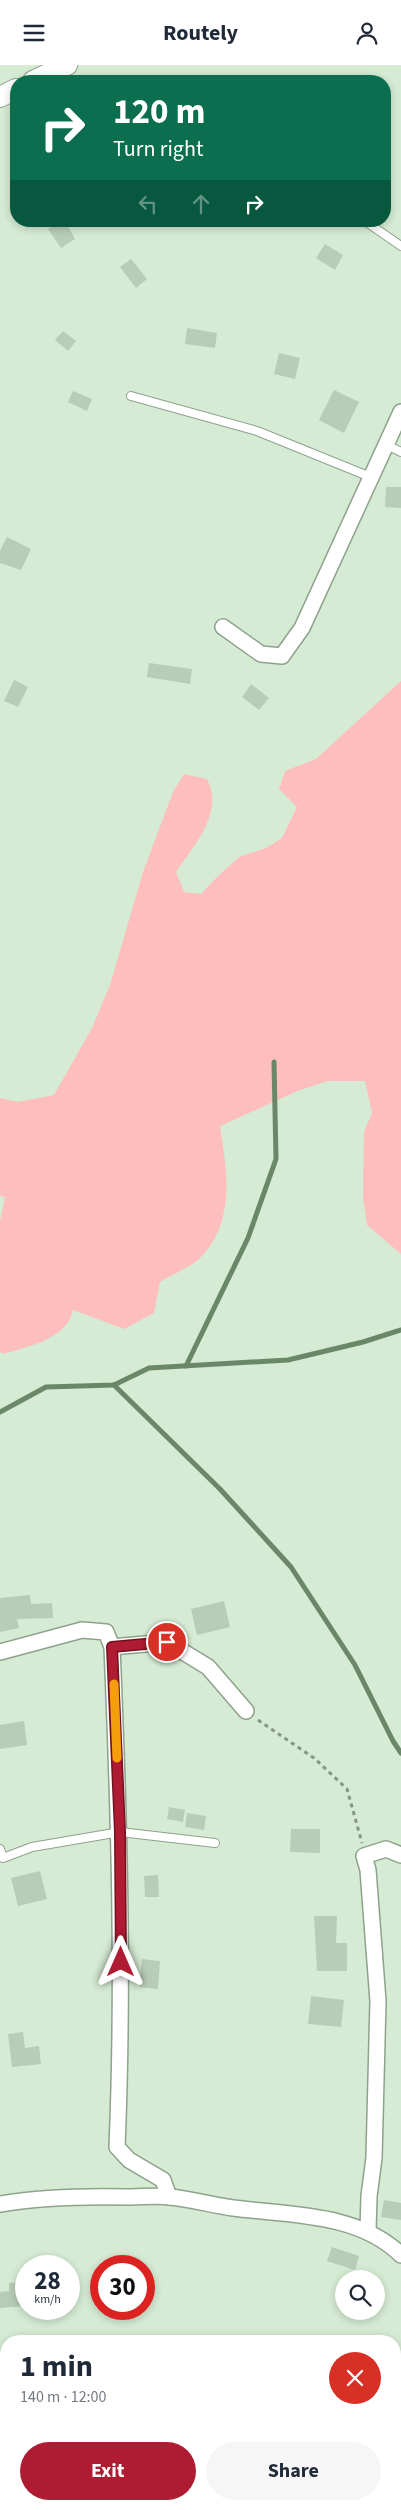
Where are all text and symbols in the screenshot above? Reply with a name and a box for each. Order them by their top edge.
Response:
text: Routely [163,17,238,49]
icon: menu [20,19,48,47]
icon: person [353,19,381,47]
text: 120 m [113,87,205,137]
icon: right [30,95,95,160]
text: Turn right [113,133,203,165]
icon: left [134,190,162,218]
icon: ahead [187,190,215,218]
icon: right [240,190,268,218]
pin [146,1621,188,1663]
icon: arrive [153,1628,181,1656]
position arrow [94,1935,146,1987]
speed limit sign: 30 [90,2255,155,2320]
text: 28 [34,2263,61,2299]
map controls [335,2270,385,2320]
button: search [335,2270,385,2320]
text: km/h [34,2291,61,2308]
text: 1 min [20,2345,93,2388]
button: close [329,2352,381,2404]
text: 140 m · 12:00 [20,2386,107,2408]
button: Exit [20,2442,196,2500]
button: Share [206,2442,381,2500]

